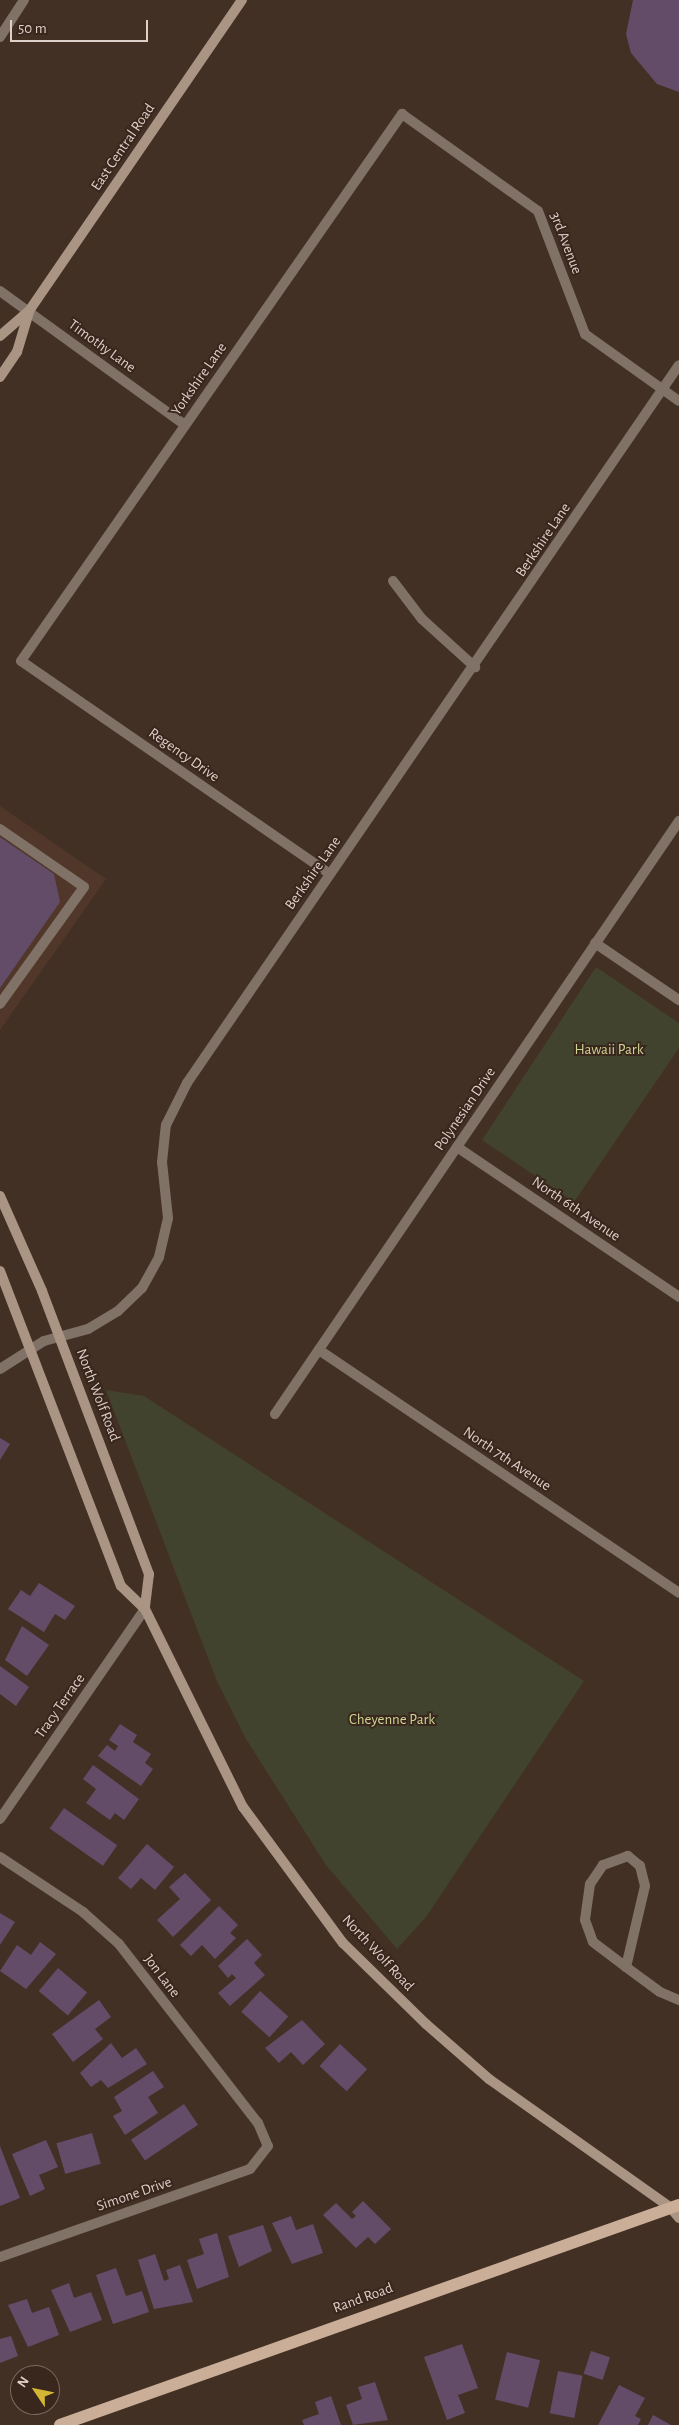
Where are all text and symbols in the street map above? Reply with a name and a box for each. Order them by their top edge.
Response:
scale bar [12,10,150,42]
text: 50 m [18,21,47,36]
street label: East Central Road [87,100,159,194]
street label: 3rd Avenue [546,209,586,277]
street label: Timothy Lane [65,315,139,377]
street label: Yorkshire Lane [167,339,231,419]
street label: Berkshire Lane [512,500,574,580]
street label: Regency Drive [145,724,223,786]
street label: Berkshire Lane [281,833,345,913]
park label: Hawaii Park [574,1041,644,1059]
street label: Polynesian Drive [431,1064,499,1154]
street label: North 6th Avenue [528,1173,624,1245]
street label: North Wolf Road [72,1346,124,1444]
street label: North 7th Avenue [460,1423,554,1495]
street label: Tracy Terrace [31,1670,89,1742]
park label: Cheyenne Park [349,1711,435,1729]
street label: North Wolf Road [338,1911,418,1995]
street label: Jon Lane [140,1951,184,2001]
street label: Simone Drive [94,2173,174,2215]
street label: Rand Road [330,2279,396,2317]
north arrow [10,2365,60,2415]
text: N [15,2374,32,2390]

